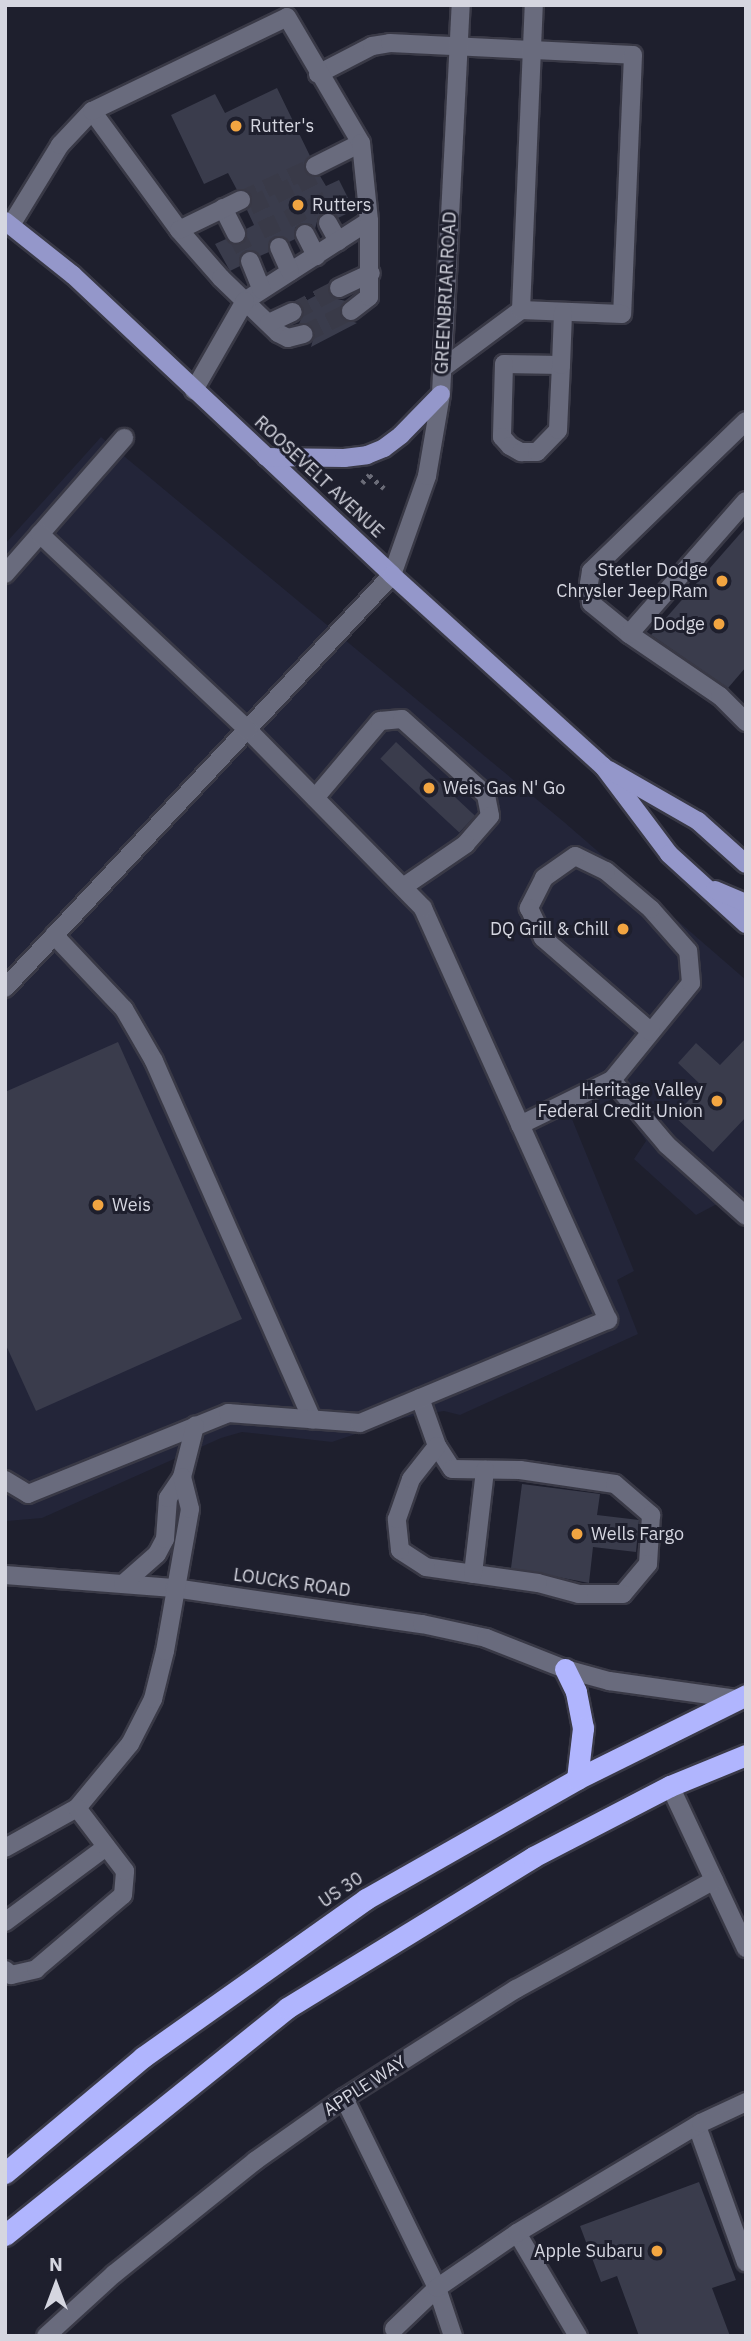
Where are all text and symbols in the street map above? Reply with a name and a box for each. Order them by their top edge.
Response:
place label: Rutter's [250,115,314,137]
marker: Rutter's [228,118,244,134]
place label: Rutters [312,194,371,216]
marker: Rutters [290,197,306,213]
street label: GREENBRIAR ROAD [431,211,461,375]
street label: ROOSEVELT AVENUE [250,411,388,543]
place label: Stetler Dodge Chrysler Jeep Ram [556,560,708,602]
marker: Stetler Dodge Chrysler Jeep Ram [714,573,730,589]
place label: Dodge [653,613,705,635]
marker: Dodge [711,616,727,632]
place label: Weis Gas N' Go [443,777,565,799]
marker: Weis Gas N' Go [421,780,437,796]
place label: DQ Grill & Chill [490,918,609,940]
marker: DQ Grill & Chill [615,921,631,937]
place label: Heritage Valley Federal Credit Union [538,1080,703,1122]
marker: Heritage Valley Federal Credit Union [709,1093,725,1109]
place label: Weis [112,1194,151,1216]
marker: Weis [90,1197,106,1213]
place label: Wells Fargo [591,1523,684,1545]
marker: Wells Fargo [569,1526,585,1542]
street label: LOUCKS ROAD [232,1564,352,1602]
street label: US 30 [315,1867,367,1913]
street label: APPLE WAY [320,2051,410,2121]
place label: Apple Subaru [534,2240,643,2262]
marker: Apple Subaru [649,2243,665,2259]
north arrow [21,2250,91,2320]
text: N [49,2252,63,2276]

